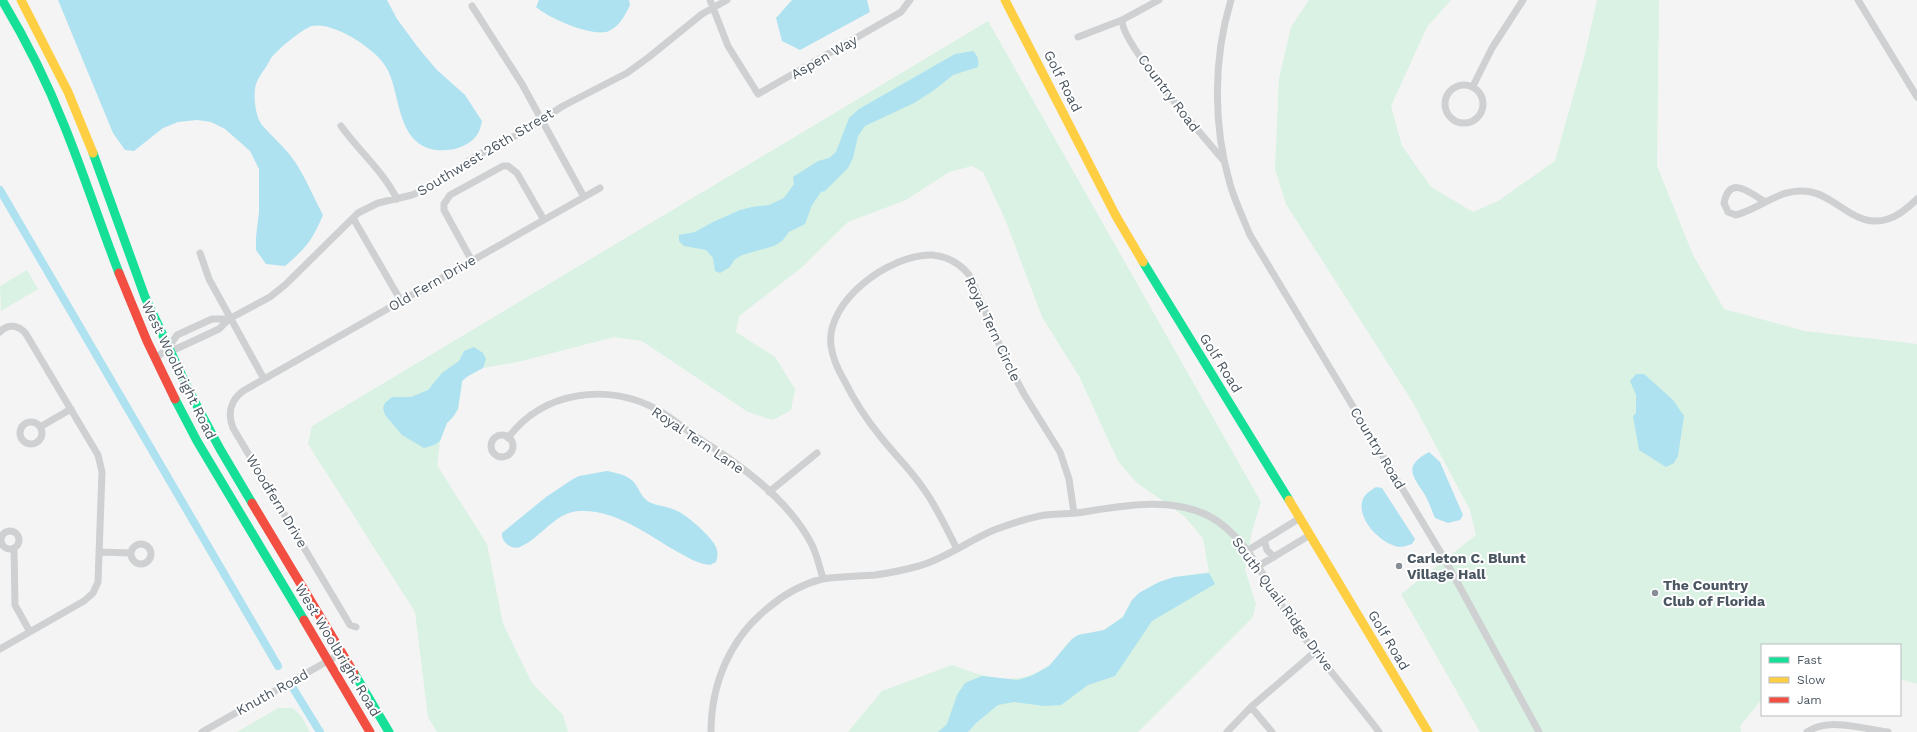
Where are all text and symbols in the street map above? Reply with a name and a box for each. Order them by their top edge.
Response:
street label: Aspen Way [788,31,861,82]
street label: Golf Road [1041,48,1085,114]
street label: Country Road [1135,51,1203,135]
street label: Southwest 26th Street [414,105,556,199]
street label: Old Fern Drive [386,252,478,314]
street label: Royal Tern Circle [962,274,1024,384]
street label: West Woolbright Road [139,298,219,442]
street label: Golf Road [1197,330,1245,396]
street label: Royal Tern Lane [649,403,747,477]
street label: Country Road [1347,404,1409,492]
street label: Woodfern Drive [243,451,311,551]
street label: South Quail Ridge Drive [1229,534,1337,674]
place label: Carleton C. Blunt Village Hall [1407,550,1526,582]
marker: Carleton C. Blunt Village Hall [1394,561,1404,571]
place label: The Country Club of Florida [1663,577,1766,609]
street label: West Woolbright Road [292,581,384,719]
marker: The Country Club of Florida [1650,588,1660,598]
street label: Golf Road [1365,607,1413,673]
legend [1761,644,1901,716]
text: Fast [1797,653,1822,667]
street label: Knuth Road [233,666,311,718]
text: Slow [1797,673,1825,687]
text: Jam [1797,693,1822,707]

